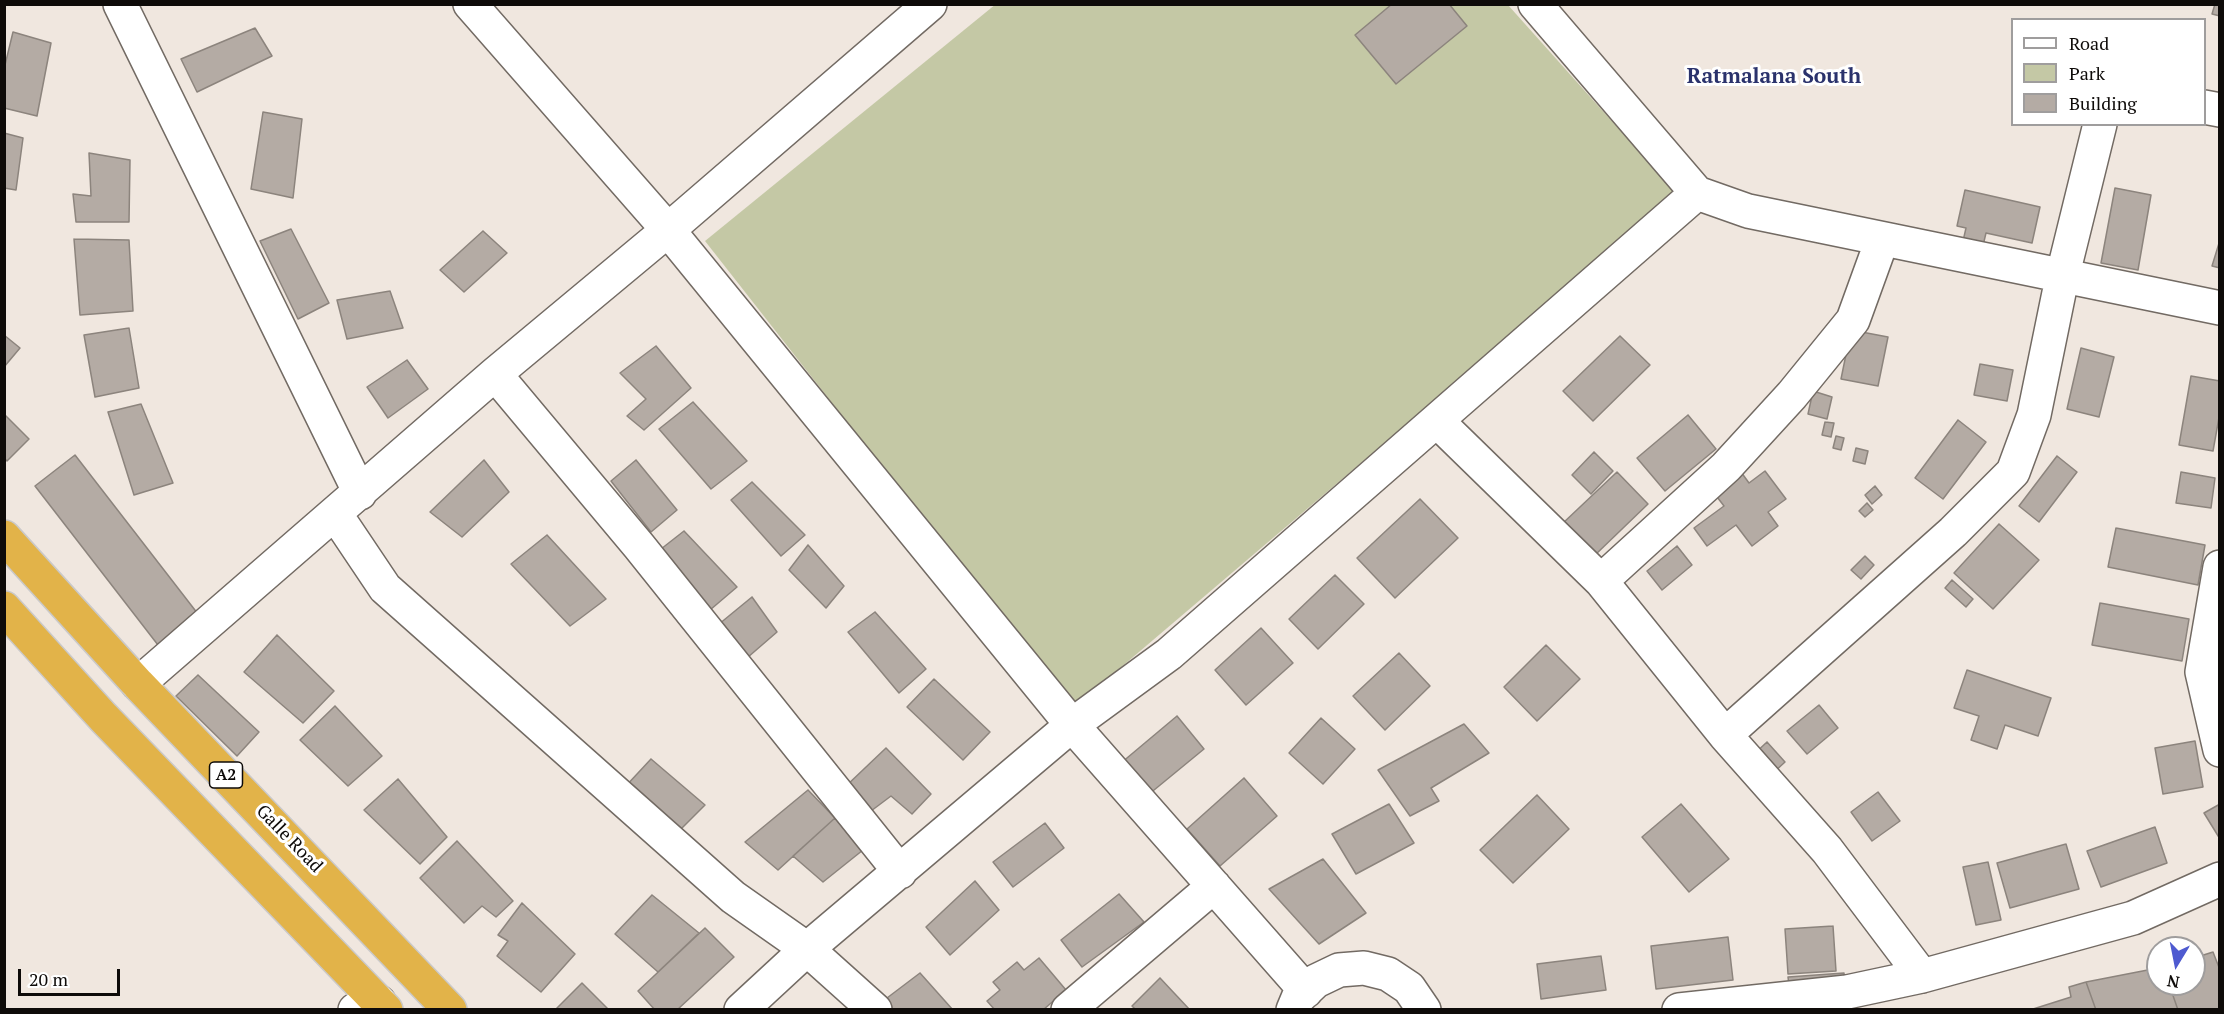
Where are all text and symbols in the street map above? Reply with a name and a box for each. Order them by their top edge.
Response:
legend [2011,18,2206,126]
text: Road [2069,31,2109,55]
text: Park [2069,61,2105,85]
district label: Ratmalana South [1687,64,1861,90]
text: Building [2069,91,2137,115]
road number: A2 [210,762,242,788]
street label: Galle Road [251,801,327,877]
north arrow [2146,936,2206,996]
scale bar [21,957,123,995]
text: 20 m [29,967,68,991]
text: N [2165,970,2181,994]

